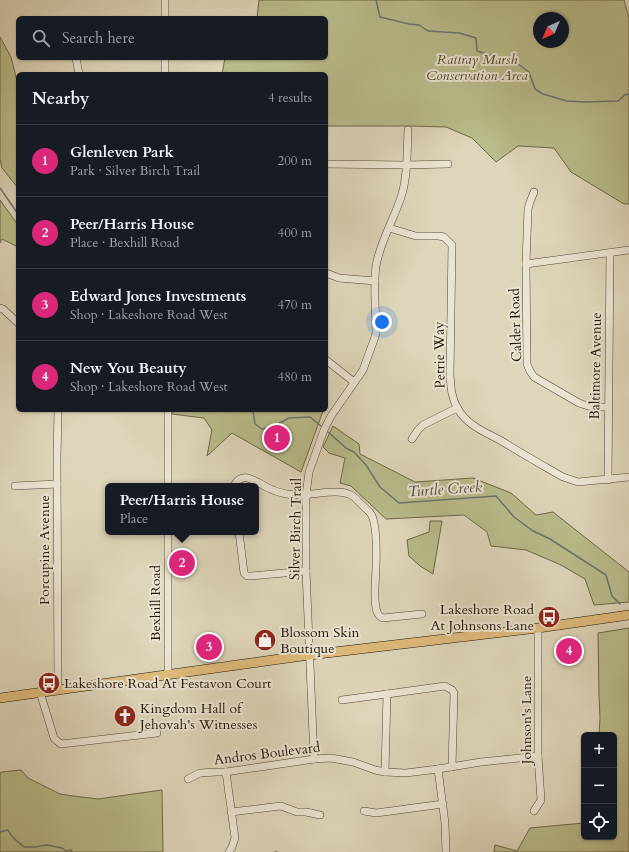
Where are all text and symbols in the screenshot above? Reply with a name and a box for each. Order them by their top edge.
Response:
north arrow [533,12,569,48]
search box [16,16,328,60]
icon: search [30,27,52,49]
text: Search here [62,28,135,48]
park label: Rattray Marsh Conservation Area [426,50,528,85]
text: Nearby [32,87,89,110]
text: 4 results [268,89,312,107]
text: Glenleven Park [70,142,174,162]
text: 1 [42,152,48,170]
text: 200 m [278,152,312,170]
text: Park · Silver Birch Trail [70,162,200,180]
text: Peer/Harris House [70,214,194,234]
text: 2 [42,224,48,242]
text: 400 m [278,224,312,242]
text: Place · Bexhill Road [70,234,179,252]
text: Edward Jones Investments [70,286,246,306]
street label: Calder Road [505,287,526,362]
text: 3 [42,296,48,314]
text: 470 m [278,296,312,314]
text: Shop · Lakeshore Road West [70,306,228,324]
your location [372,312,392,332]
street label: Baltimore Avenue [585,312,606,420]
street label: Petrie Way [429,321,450,389]
text: New You Beauty [70,358,187,378]
text: 4 [42,368,48,386]
text: 480 m [278,368,312,386]
text: Shop · Lakeshore Road West [70,378,228,396]
pin: 1 [264,423,290,453]
water label: Turtle Creek [407,476,483,502]
street label: Silver Birch Trail [285,477,306,580]
popup [105,483,259,535]
text: Peer/Harris House [120,490,244,510]
street label: Porcupine Avenue [35,495,54,605]
text: Place [120,510,148,528]
pin: 2 [169,548,195,578]
street label: Bexhill Road [146,564,165,641]
place label: Lakeshore Road At Johnsons Lane [430,600,535,635]
bus stop icon: Lakeshore Road At Johnsons Lane [536,604,562,630]
place label: Blossom Skin Boutique [280,623,360,658]
shop icon: Blossom Skin Boutique [252,627,278,653]
pin: 3 [196,632,222,662]
pin: 4 [556,636,582,666]
bus stop icon: Lakeshore Road At Festavon Court [36,670,62,696]
place label: Lakeshore Road At Festavon Court [64,674,272,693]
street label: Johnson's Lane [517,676,536,766]
place label: Kingdom Hall of Jehovah's Witnesses [138,699,258,734]
church icon: Kingdom Hall of Jehovah's Witnesses [112,703,138,729]
map controls [581,732,617,840]
button: + [581,732,617,768]
street label: Andros Boulevard [213,737,322,769]
button: − [581,768,617,804]
button: locate [581,804,617,840]

